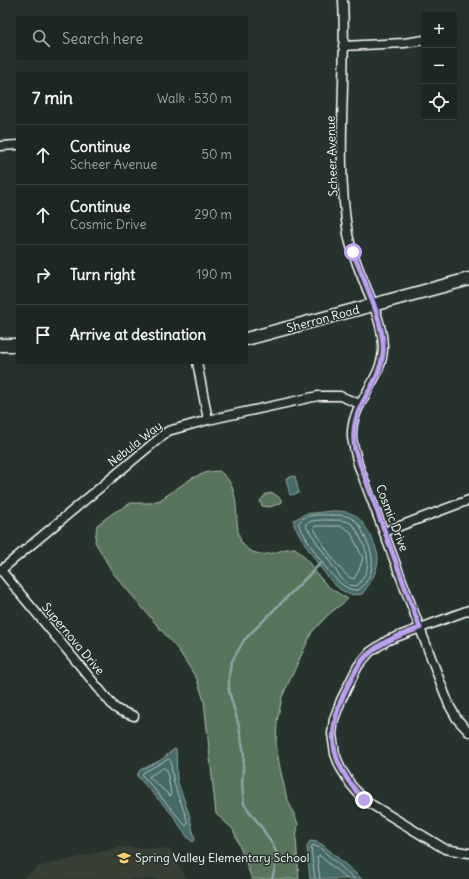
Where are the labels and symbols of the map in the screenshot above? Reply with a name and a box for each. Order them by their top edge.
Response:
street label: Scheer Avenue [323,115,340,197]
route start [344,243,362,261]
street label: Sherron Road [285,302,361,335]
street label: Nebula Way [105,418,165,469]
street label: Cosmic Drive [373,482,412,553]
street label: Supernova Drive [39,600,108,678]
route end [355,791,373,809]
school or university icon: Spring Valley Elementary School [116,850,132,866]
place label: Spring Valley Elementary School [135,850,309,865]

